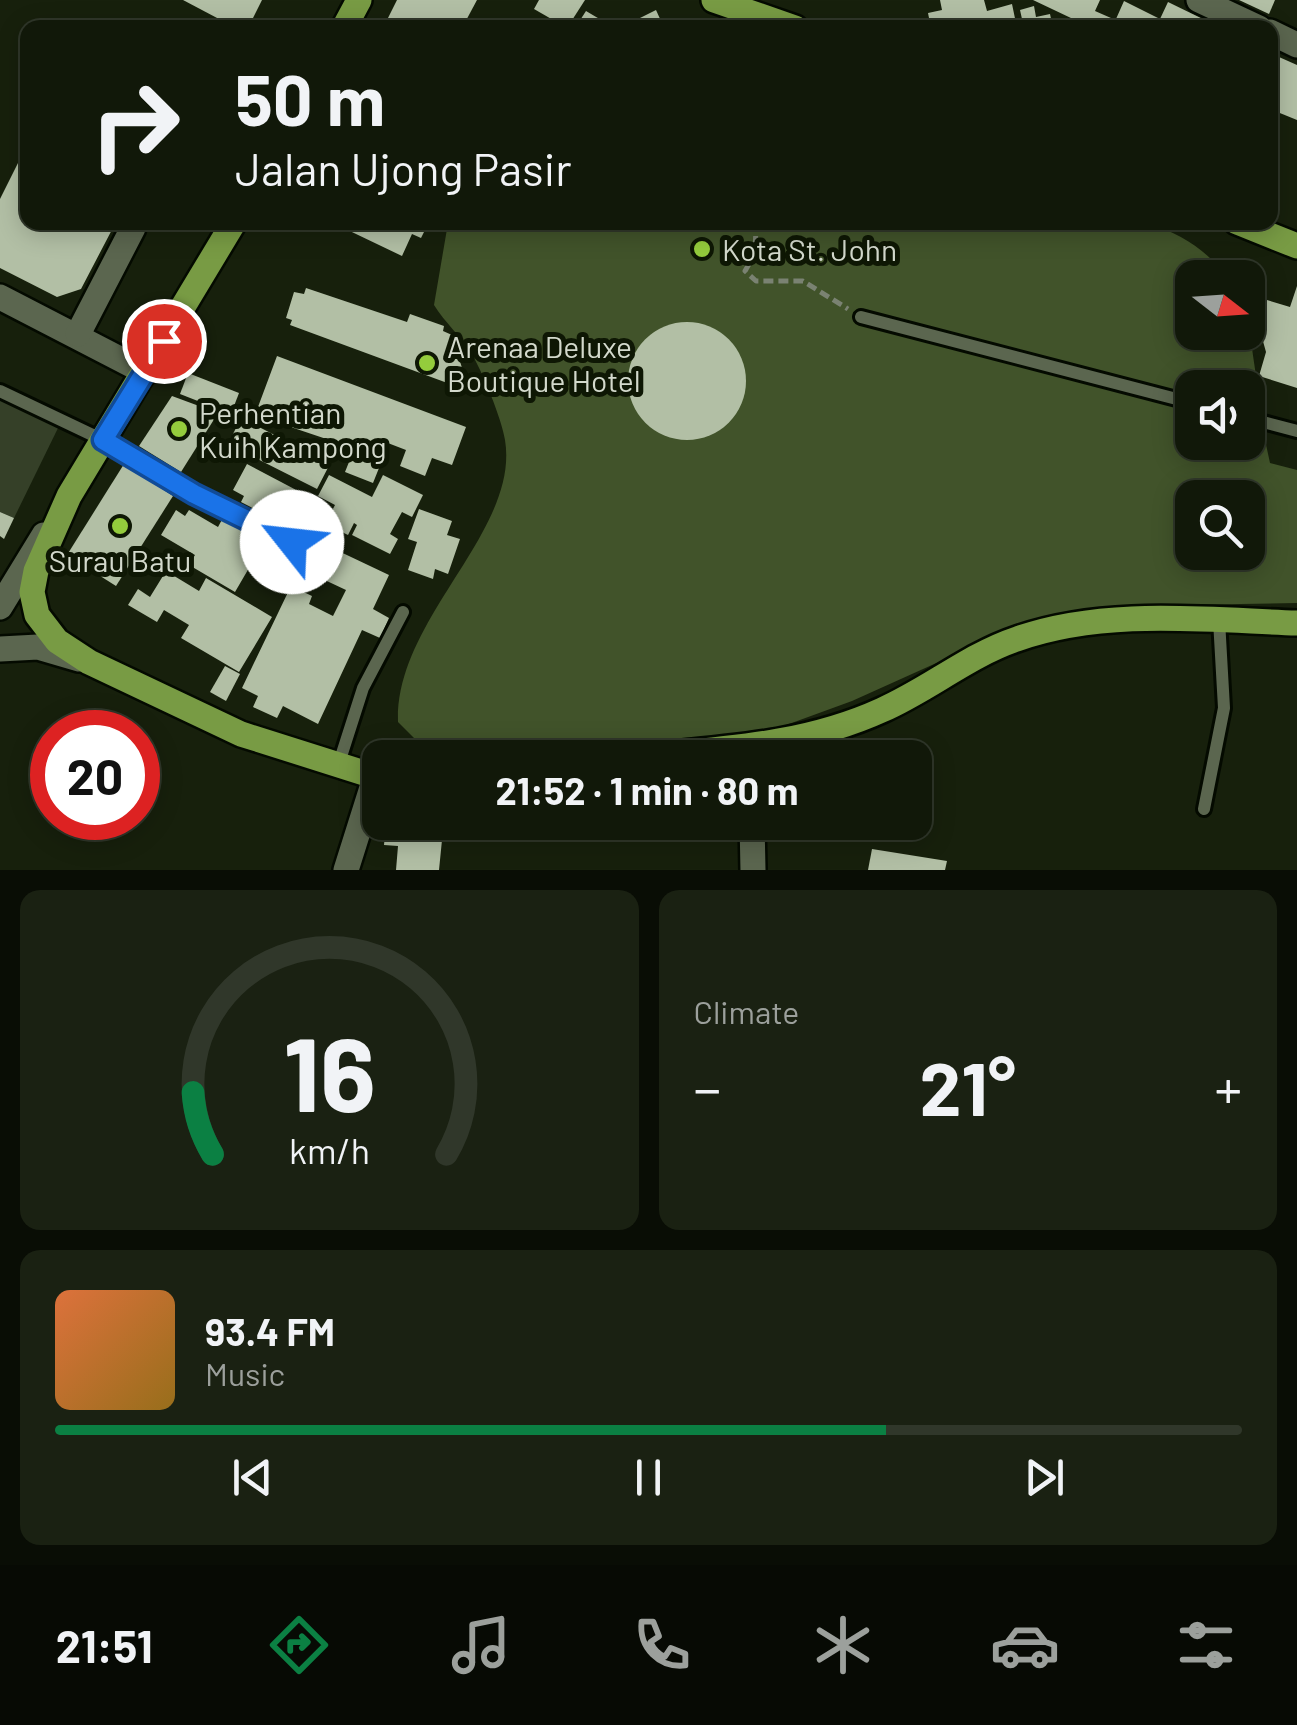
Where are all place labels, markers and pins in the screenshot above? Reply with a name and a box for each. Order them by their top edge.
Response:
place label: Kota St. John [722,231,897,267]
marker: Kota St. John [691,238,713,260]
pin [122,299,207,384]
place label: Arenaa Deluxe Boutique Hotel [447,328,641,398]
marker: Arenaa Deluxe Boutique Hotel [416,352,438,374]
place label: Perhentian Kuih Kampong [199,394,387,464]
marker: Perhentian Kuih Kampong [168,418,190,440]
marker: Surau Batu [109,515,131,537]
place label: Surau Batu [49,542,191,578]

